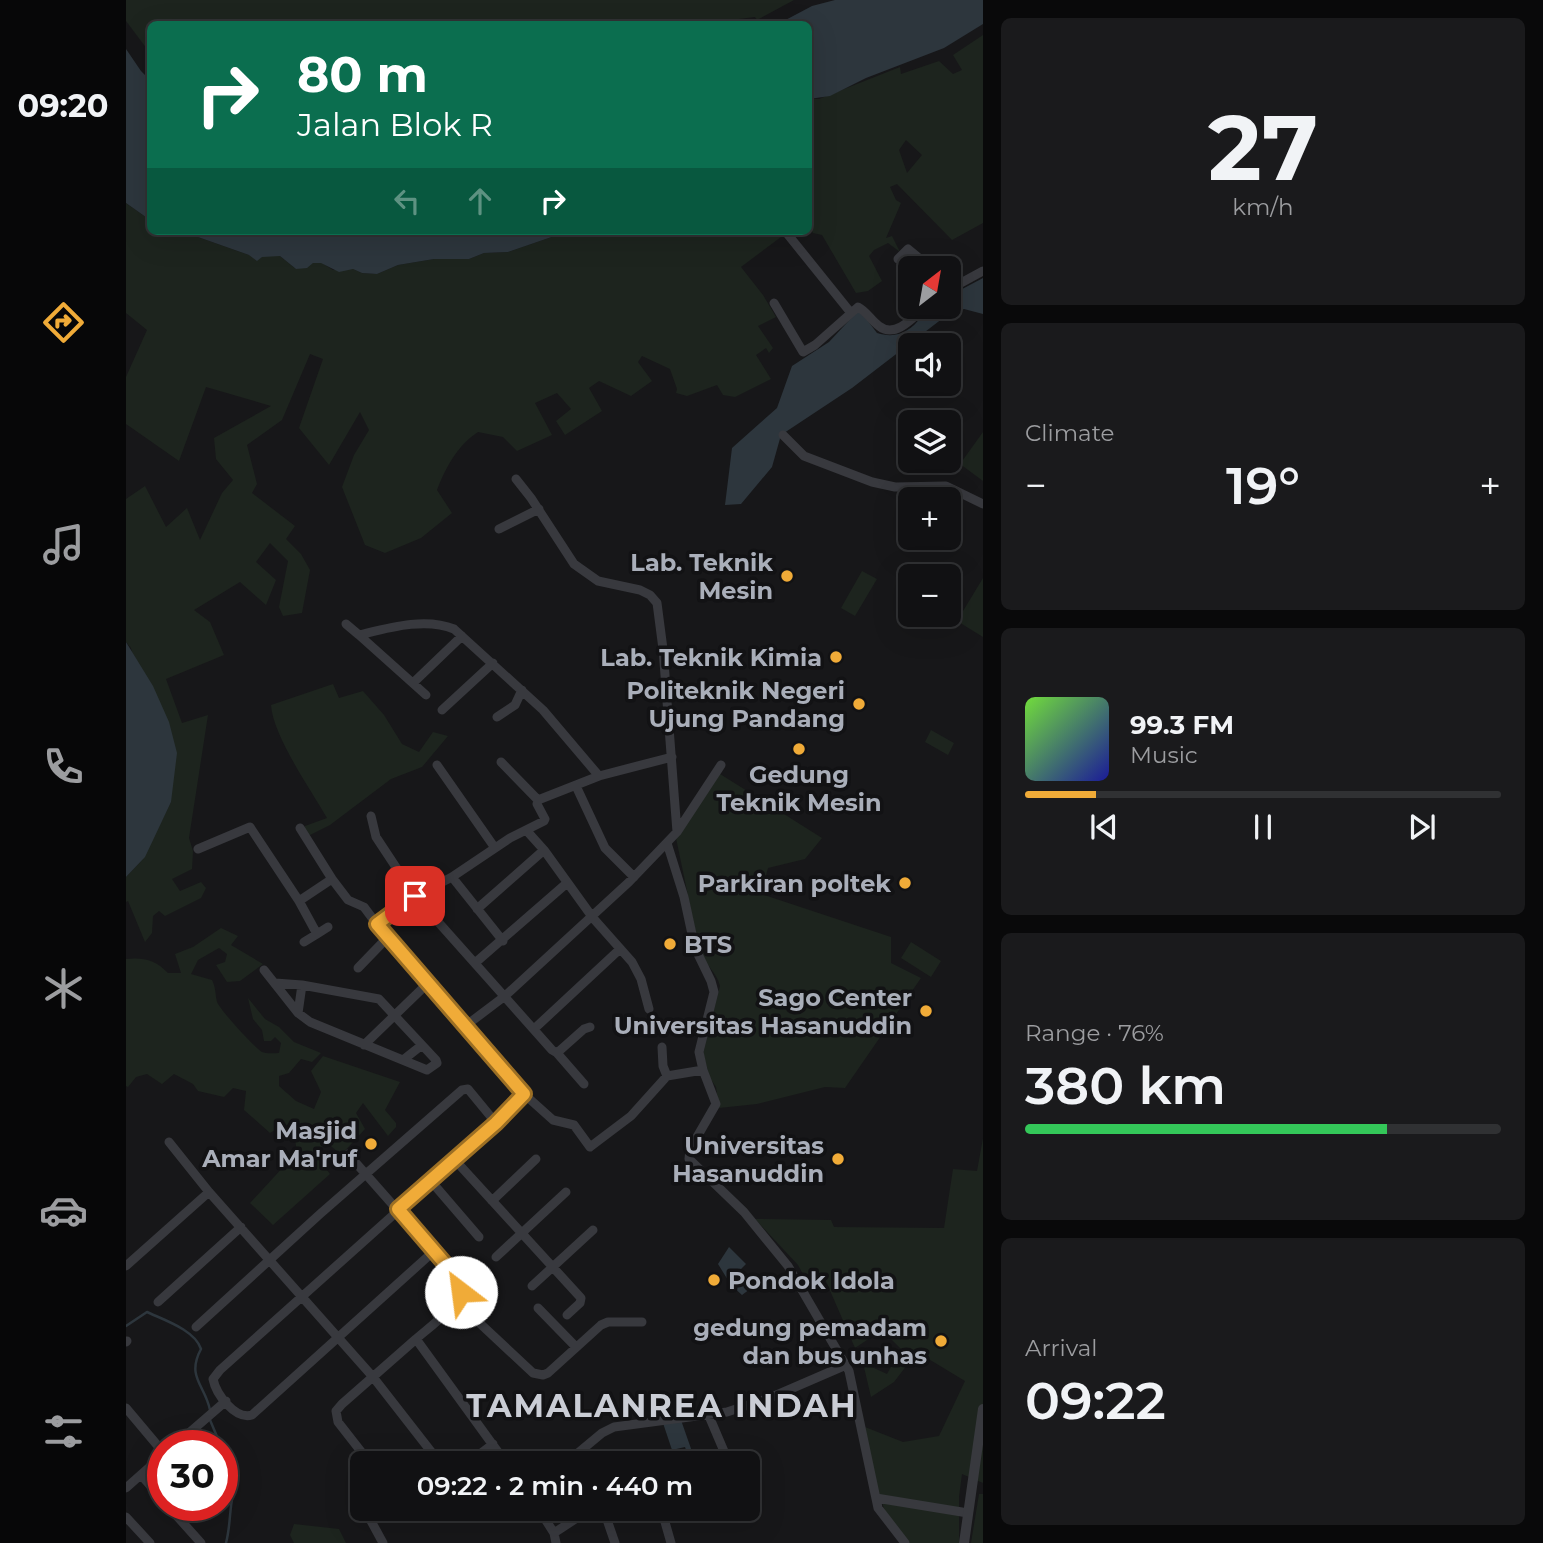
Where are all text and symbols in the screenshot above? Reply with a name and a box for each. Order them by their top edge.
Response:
text: 80 m [297,45,428,104]
icon: right [182,49,273,140]
text: 09:20 [17,86,109,125]
text: 27 [1208,92,1318,203]
text: Jalan Blok R [297,105,493,144]
icon: left [388,182,426,220]
icon: ahead [461,182,499,220]
icon: right [534,182,572,220]
text: km/h [1232,193,1294,221]
north arrow [898,256,961,318]
map controls [898,256,961,627]
icon: directions [39,298,88,347]
button: sound [898,333,961,396]
button: layers [898,410,961,473]
text: Climate [1025,419,1114,447]
text: 19° [1226,454,1300,517]
text: − [1025,462,1047,509]
text: + [1479,462,1501,509]
button: + [898,487,961,550]
icon: music [39,520,88,569]
place label: Lab. Teknik Mesin [630,548,773,605]
button: − [898,564,961,627]
marker: Lab. Teknik Mesin [779,568,795,584]
place label: Lab. Teknik Kimia [600,643,822,672]
marker: Lab. Teknik Kimia [828,649,844,665]
place label: Politeknik Negeri Ujung Pandang [626,676,845,733]
marker: Politeknik Negeri Ujung Pandang [851,696,867,712]
text: 99.3 FM [1130,709,1234,741]
marker: Gedung Teknik Mesin [791,741,807,757]
text: Music [1130,741,1198,769]
icon: phone [39,742,88,791]
place label: Gedung Teknik Mesin [716,760,882,817]
icon: previous [1085,808,1123,846]
icon: pause [1244,808,1282,846]
icon: next [1403,808,1441,846]
pin [385,866,445,926]
place label: Parkiran poltek [698,869,891,898]
marker: Parkiran poltek [897,875,913,891]
icon: arrive [396,877,434,915]
place label: BTS [684,930,732,959]
marker: BTS [662,936,678,952]
icon: climate [39,964,88,1013]
place label: Sago Center Universitas Hasanuddin [614,983,912,1040]
marker: Sago Center Universitas Hasanuddin [918,1003,934,1019]
text: Range · 76% [1025,1019,1164,1047]
text: 380 km [1025,1054,1226,1117]
place label: Masjid Amar Ma'ruf [201,1116,359,1173]
place label: Universitas Hasanuddin [672,1131,824,1188]
marker: Masjid Amar Ma'ruf [363,1136,379,1152]
marker: Universitas Hasanuddin [830,1151,846,1167]
icon: car [39,1186,88,1235]
position arrow [424,1255,498,1329]
place label: Pondok Idola [728,1266,895,1295]
marker: Pondok Idola [706,1272,722,1288]
place label: gedung pemadam dan bus unhas [693,1313,927,1370]
marker: gedung pemadam dan bus unhas [933,1333,949,1349]
text: Arrival [1025,1334,1098,1362]
text: 09:22 [1025,1369,1166,1432]
district label: TAMALANREA INDAH [466,1386,858,1425]
icon: filters [39,1407,88,1456]
speed limit sign: 30 [147,1430,238,1521]
text: 09:22 · 2 min · 440 m [417,1470,693,1502]

